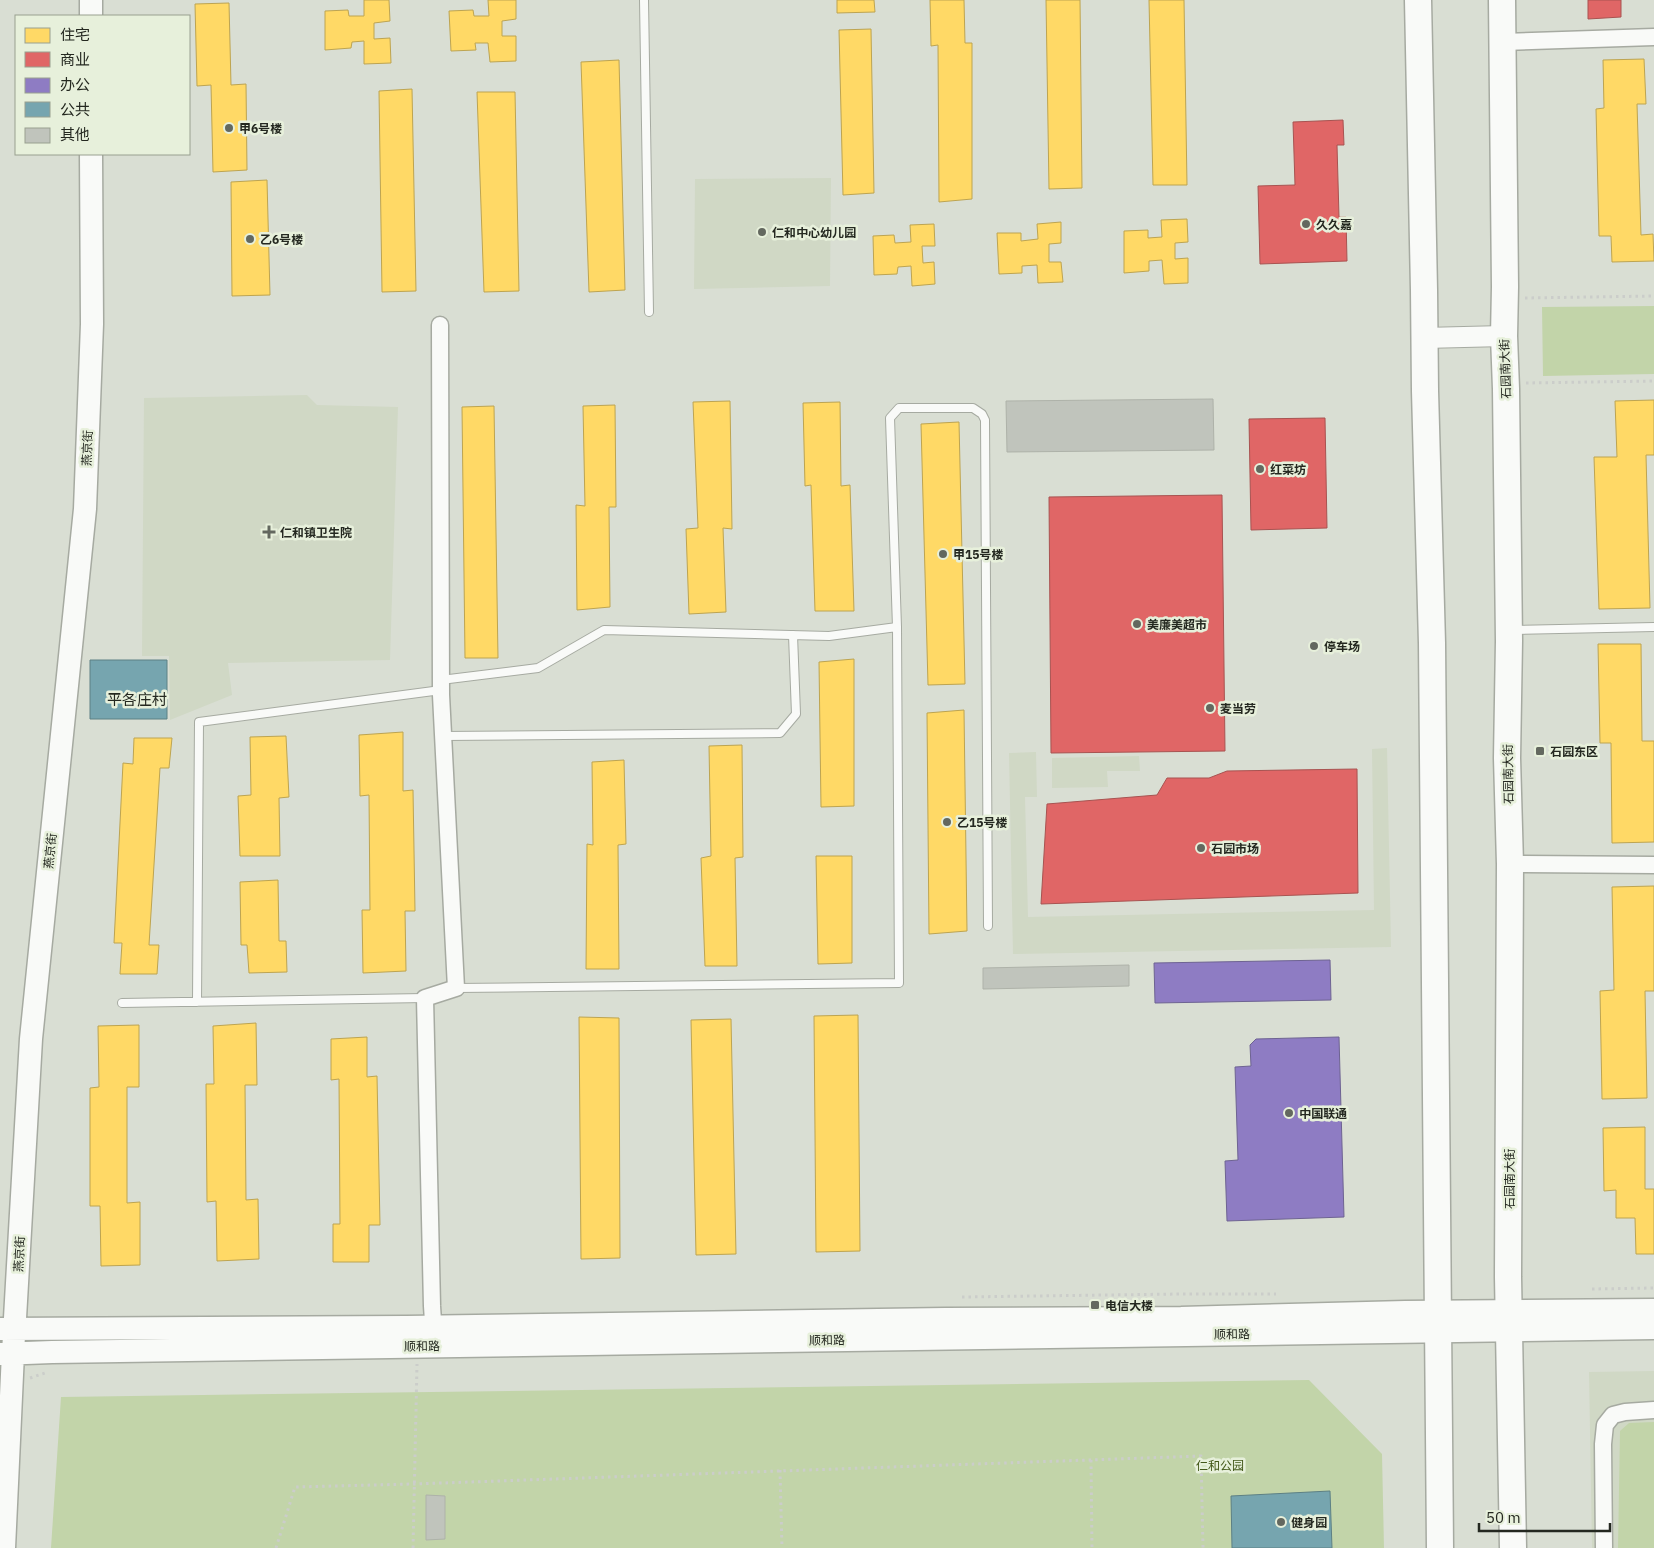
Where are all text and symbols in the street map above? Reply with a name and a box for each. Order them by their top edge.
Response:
legend [15,15,190,155]
text: 住宅 [60,25,90,44]
text: 商业 [60,50,90,69]
text: 办公 [60,75,90,94]
text: 公共 [60,100,90,119]
place label: 甲6号楼 [239,121,282,136]
marker: 甲6号楼 [223,122,235,134]
text: 其他 [60,125,90,144]
place label: 久久嘉 [1316,217,1352,232]
marker: 久久嘉 [1300,218,1312,230]
place label: 仁和中心幼儿园 [772,225,856,240]
marker: 仁和中心幼儿园 [756,226,768,238]
place label: 乙6号楼 [260,232,303,247]
marker: 乙6号楼 [244,233,256,245]
street label: 石园南大街 [1496,339,1514,399]
street label: 燕京街 [79,430,95,466]
place label: 红菜坊 [1270,462,1306,477]
marker: 红菜坊 [1254,463,1266,475]
marker: 仁和镇卫生院 [262,525,276,539]
place label: 仁和镇卫生院 [280,525,352,540]
place label: 甲15号楼 [953,547,1003,562]
marker: 甲15号楼 [937,548,949,560]
place label: 美廉美超市 [1147,617,1207,632]
marker: 美廉美超市 [1131,618,1143,630]
place label: 停车场 [1324,639,1360,654]
marker: 停车场 [1308,640,1320,652]
district label: 平各庄村 [107,690,167,709]
place label: 麦当劳 [1220,701,1256,716]
marker: 麦当劳 [1204,702,1216,714]
street label: 石园南大街 [1500,744,1516,804]
place label: 石园东区 [1550,744,1598,759]
marker: 石园东区 [1534,745,1546,757]
place label: 乙15号楼 [957,815,1007,830]
marker: 乙15号楼 [941,816,953,828]
street label: 燕京街 [41,832,59,870]
place label: 石园市场 [1211,841,1259,856]
marker: 石园市场 [1195,842,1207,854]
place label: 中国联通 [1299,1106,1347,1121]
marker: 中国联通 [1283,1107,1295,1119]
street label: 石园南大街 [1502,1149,1517,1209]
street label: 燕京街 [11,1236,27,1272]
place label: 电信大楼 [1105,1298,1153,1313]
marker: 电信大楼 [1089,1299,1101,1311]
street label: 顺和路 [1214,1326,1250,1342]
street label: 顺和路 [809,1332,845,1348]
street label: 顺和路 [404,1338,440,1354]
park label: 仁和公园 [1196,1458,1244,1473]
scale bar [1479,1500,1610,1532]
text: 50 m [1486,1508,1521,1527]
place label: 健身园 [1291,1515,1327,1530]
marker: 健身园 [1275,1516,1287,1528]

